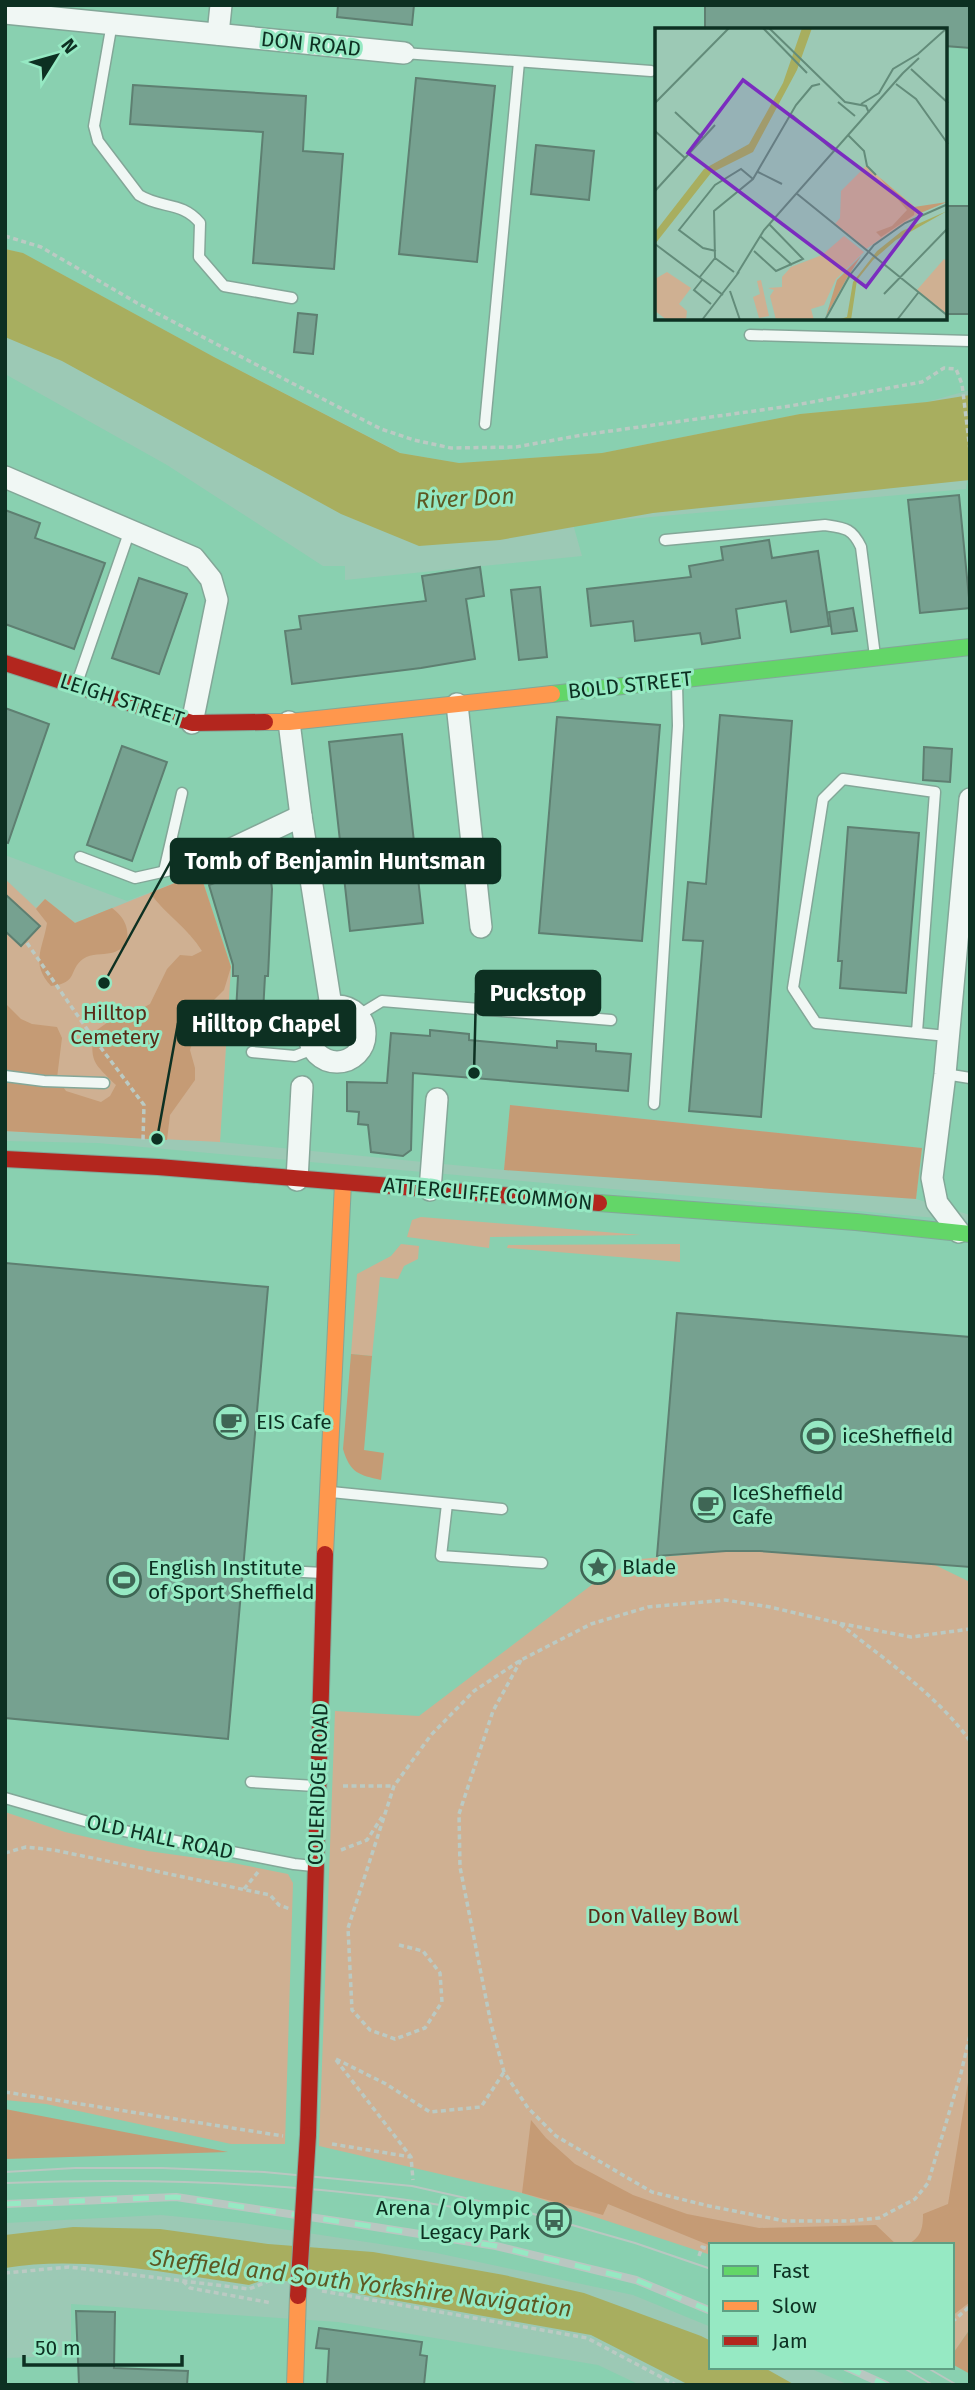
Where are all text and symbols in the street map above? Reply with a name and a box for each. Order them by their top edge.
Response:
north arrow [21,21,91,91]
street label: DON ROAD [260,26,362,62]
inset map [655,28,947,320]
text: N [56,34,82,58]
water label: River Don [415,481,515,515]
street label: BOLD STREET [567,666,694,704]
street label: LEIGH STREET [57,668,187,732]
callout: Tomb of Benjamin Huntsman [171,839,500,883]
text: Tomb of Benjamin Huntsman [184,847,486,875]
callout: Puckstop [476,971,600,1015]
text: Puckstop [490,979,586,1007]
park label: Hilltop Cemetery [70,1000,160,1050]
callout: Hilltop Chapel [178,1001,355,1045]
text: Hilltop Chapel [192,1010,340,1038]
street label: ATTERCLIFFE COMMON [383,1172,593,1216]
cafe icon: EIS Cafe [212,1403,250,1441]
place label: EIS Cafe [256,1409,332,1435]
sports icon: iceSheffield [799,1417,837,1455]
place label: iceSheffield [842,1423,953,1449]
place label: IceSheffield Cafe [732,1480,844,1530]
cafe icon: IceSheffield Cafe [689,1486,727,1524]
place icon: Blade [579,1548,617,1586]
place label: Blade [622,1554,676,1580]
place label: English Institute of Sport Sheffield [148,1555,315,1605]
sports icon: English Institute of Sport Sheffield [105,1561,143,1599]
street label: COLERIDGE ROAD [302,1702,334,1866]
street label: OLD HALL ROAD [84,1809,236,1865]
park label: Don Valley Bowl [587,1903,739,1929]
place label: Arena / Olympic Legacy Park [376,2195,530,2245]
bus stop icon: Arena / Olympic Legacy Park [535,2201,573,2239]
water label: Sheffield and South Yorkshire Navigation [148,2243,573,2323]
legend [709,2243,954,2369]
text: Fast [772,2258,810,2284]
text: Slow [772,2293,817,2319]
scale bar [24,2324,182,2368]
text: Jam [772,2328,808,2354]
text: 50 m [35,2335,81,2361]

